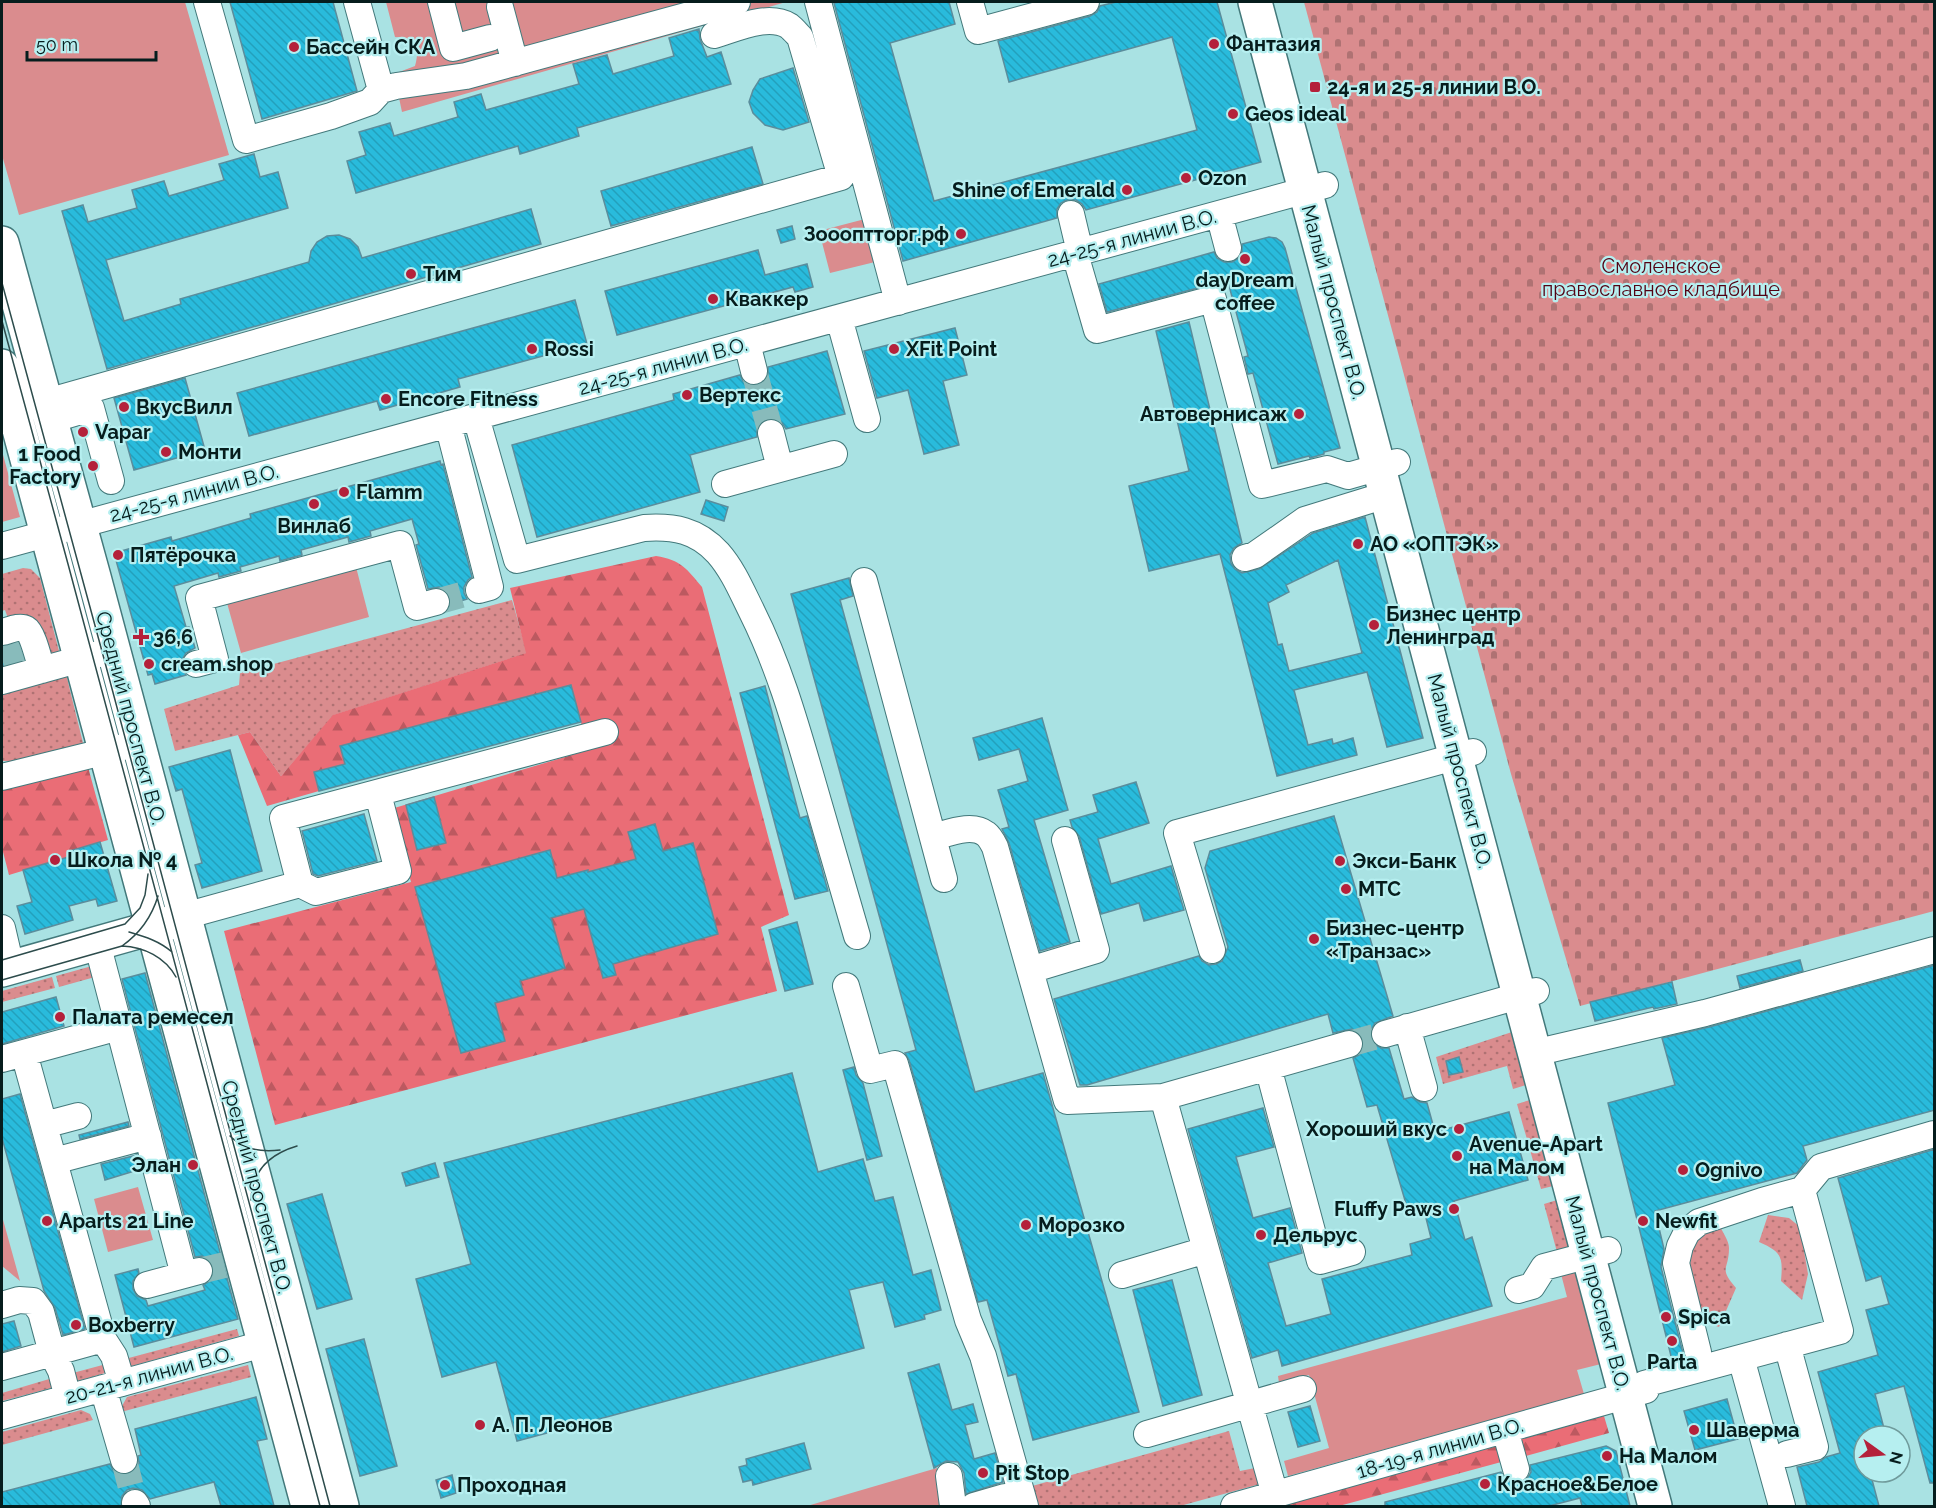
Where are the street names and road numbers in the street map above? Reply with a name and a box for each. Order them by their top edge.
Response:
street label: Малый проспект В.О. [1296,202,1372,402]
street label: 24-25-я линии В.О. [1045,204,1219,272]
street label: 24-25-я линии В.О. [576,332,750,400]
street label: 24-25-я линии В.О. [107,459,281,527]
street label: Средний проспект В.О. [91,609,171,827]
street label: Малый проспект В.О. [1422,671,1498,871]
street label: Средний проспект В.О. [217,1078,297,1296]
street label: Малый проспект В.О. [1560,1193,1636,1393]
street label: 20-21-я линии В.О. [62,1341,236,1409]
street label: 18-19-я линии В.О. [1354,1413,1526,1483]

